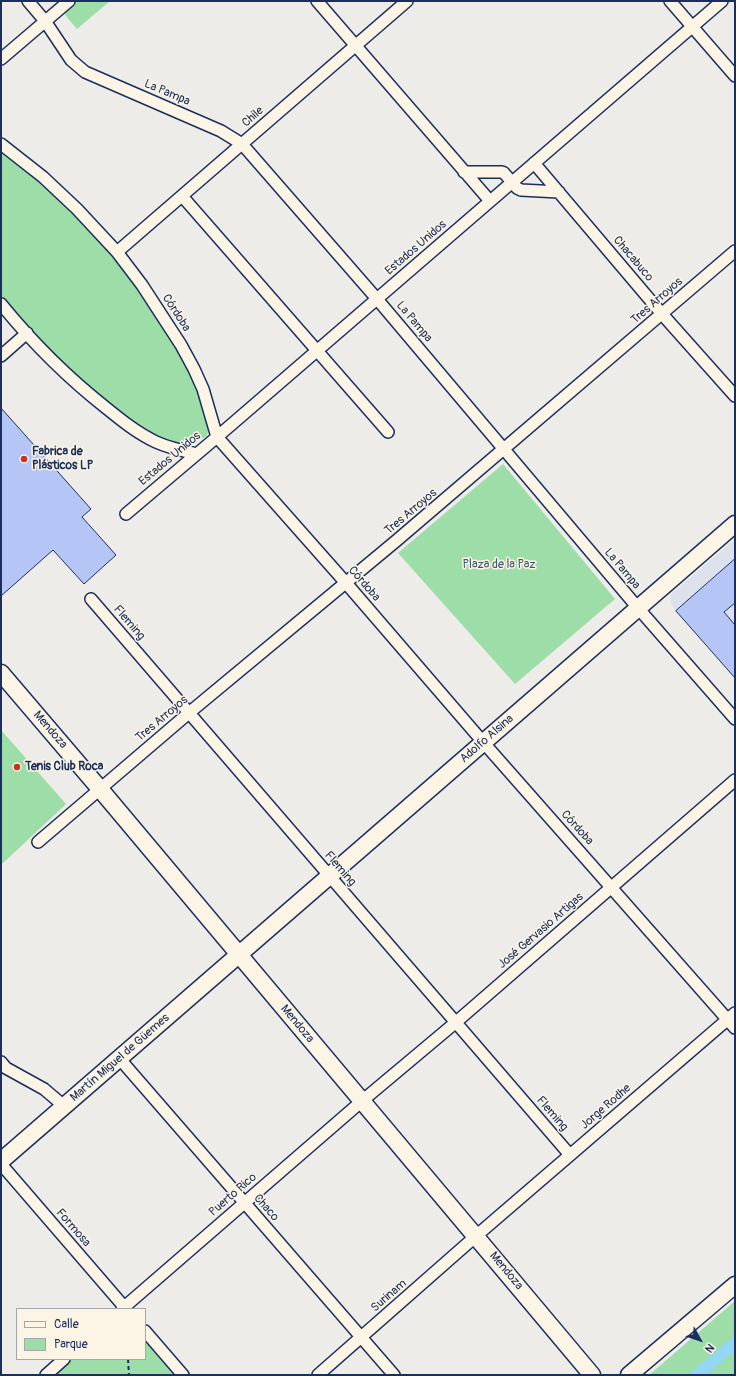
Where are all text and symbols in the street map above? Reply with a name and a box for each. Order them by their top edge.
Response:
street label: La Pampa [142,77,192,109]
street label: Chile [239,104,267,130]
street label: Estados Unidos [382,218,450,278]
street label: Chacabuco [610,233,656,285]
street label: Tres Arroyos [628,275,686,327]
street label: Córdoba [159,292,193,334]
street label: La Pampa [393,299,435,345]
street label: Estados Unidos [136,429,204,489]
place label: Fabrica de Plásticos LP [32,445,93,473]
marker: Fabrica de Plásticos LP [19,454,29,464]
street label: Tres Arroyos [382,486,440,538]
street label: La Pampa [601,546,643,592]
park label: Plaza de la Paz [462,558,536,572]
street label: Córdoba [345,564,383,604]
street label: Fleming [110,603,148,643]
street label: Tres Arroyos [133,693,191,745]
street label: Mendoza [30,708,70,752]
street label: Adolfo Alsina [457,712,517,766]
place label: Tenis Club Roca [25,760,103,774]
marker: Tenis Club Roca [12,762,22,772]
street label: Córdoba [558,808,596,848]
street label: Fleming [321,849,359,889]
street label: José Gervasio Artigas [495,890,587,972]
street label: Mendoza [277,1002,317,1046]
street label: Martín Miguel de Güemes [67,1011,173,1105]
street label: Jorge Rodhe [578,1081,634,1133]
street label: Fleming [533,1094,571,1134]
street label: Puerto Rico [206,1170,260,1220]
street label: Chaco [250,1192,282,1224]
street label: Formosa [53,1206,93,1250]
street label: Mendoza [486,1249,526,1293]
street label: Surinam [368,1277,410,1315]
legend [16,1308,146,1360]
text: Calle [54,1317,79,1332]
north arrow [680,1320,720,1360]
text: Parque [54,1337,88,1352]
text: N [702,1341,717,1355]

